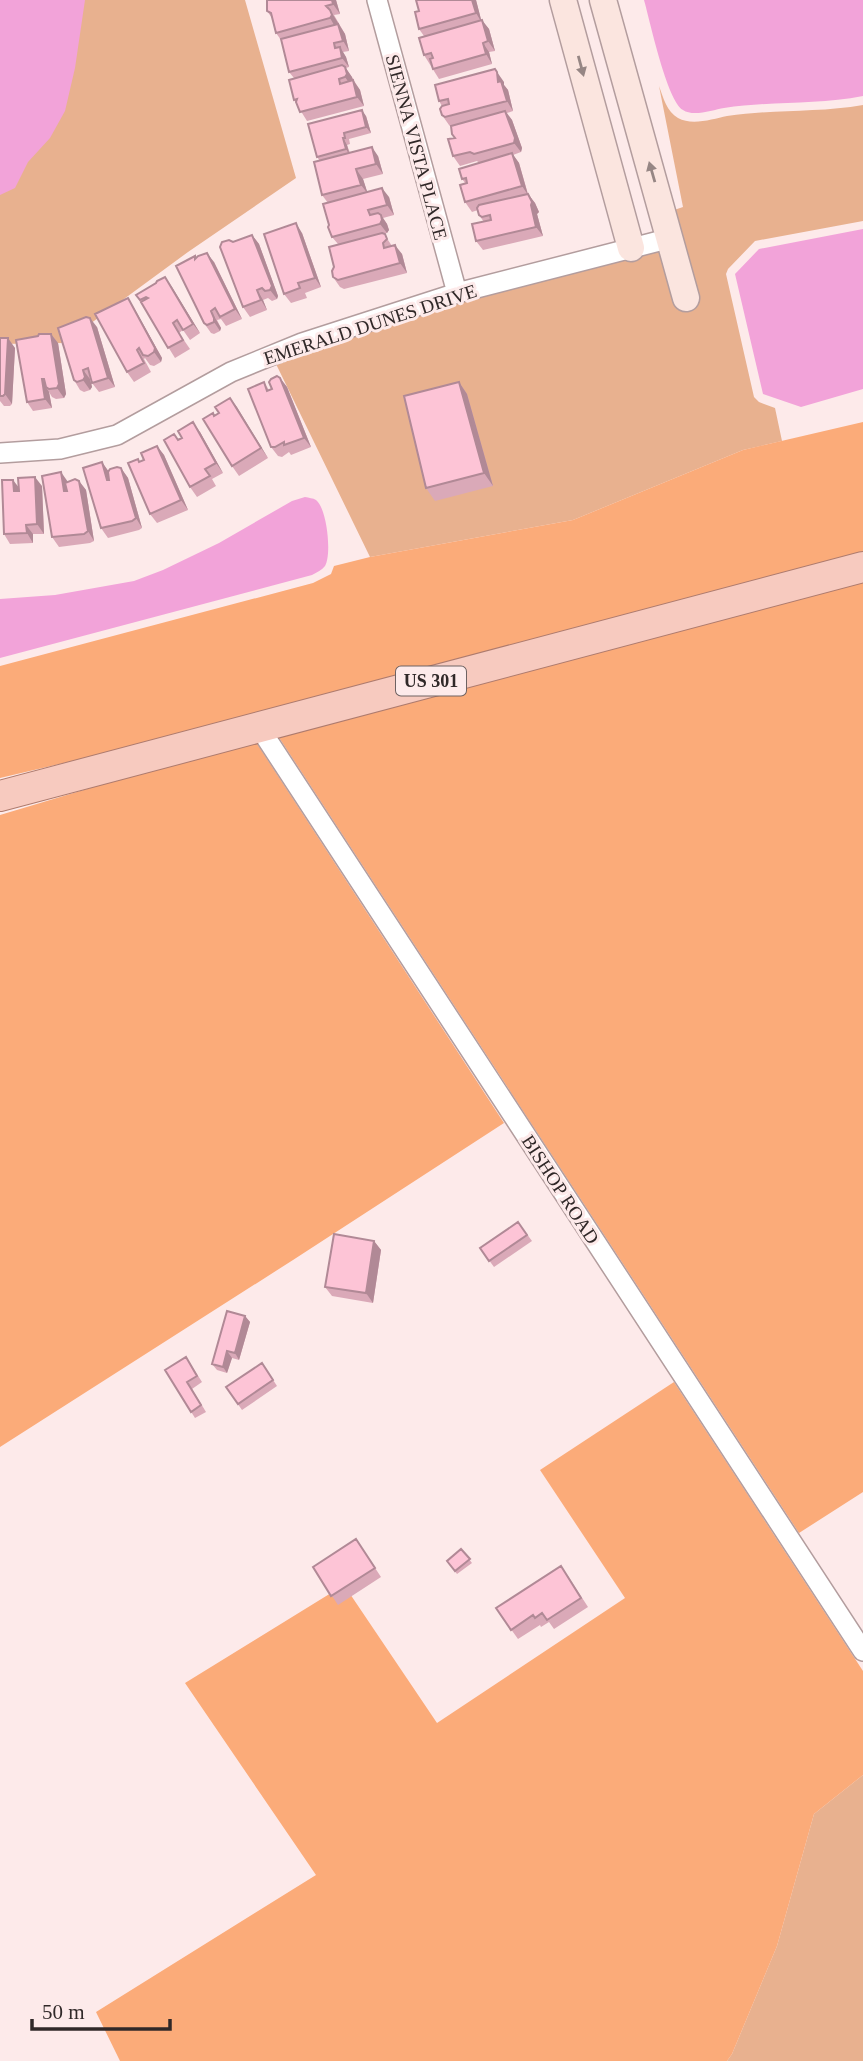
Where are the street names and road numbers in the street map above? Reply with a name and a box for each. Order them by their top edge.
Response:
street label: SIENNA VISTA PLACE [382,52,451,242]
street label: EMERALD DUNES DRIVE [261,280,479,369]
road number: US 301 [396,666,466,696]
street label: BISHOP ROAD [518,1131,604,1248]

